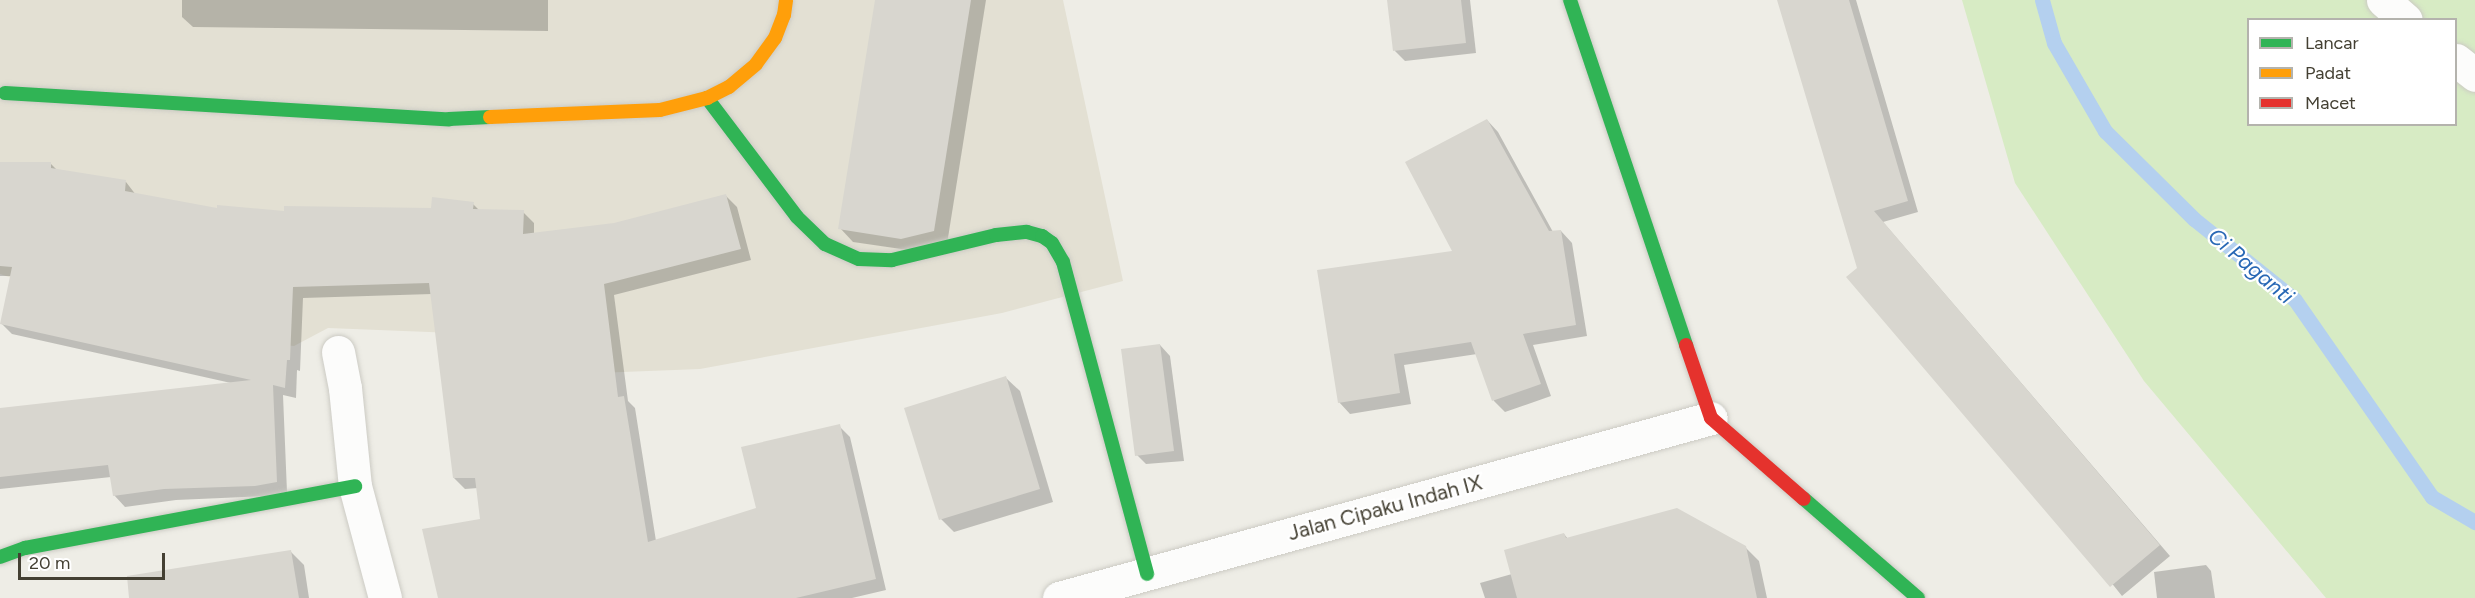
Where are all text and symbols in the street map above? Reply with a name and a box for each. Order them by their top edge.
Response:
legend [2247,18,2457,126]
text: Lancar [2305,32,2359,54]
text: Padat [2305,62,2351,84]
text: Macet [2305,92,2356,114]
water label: Ci Paganti [2203,223,2299,309]
street label: Jalan Cipaku Indah IX [1285,470,1485,546]
scale bar [21,541,168,579]
text: 20 m [29,552,70,574]

